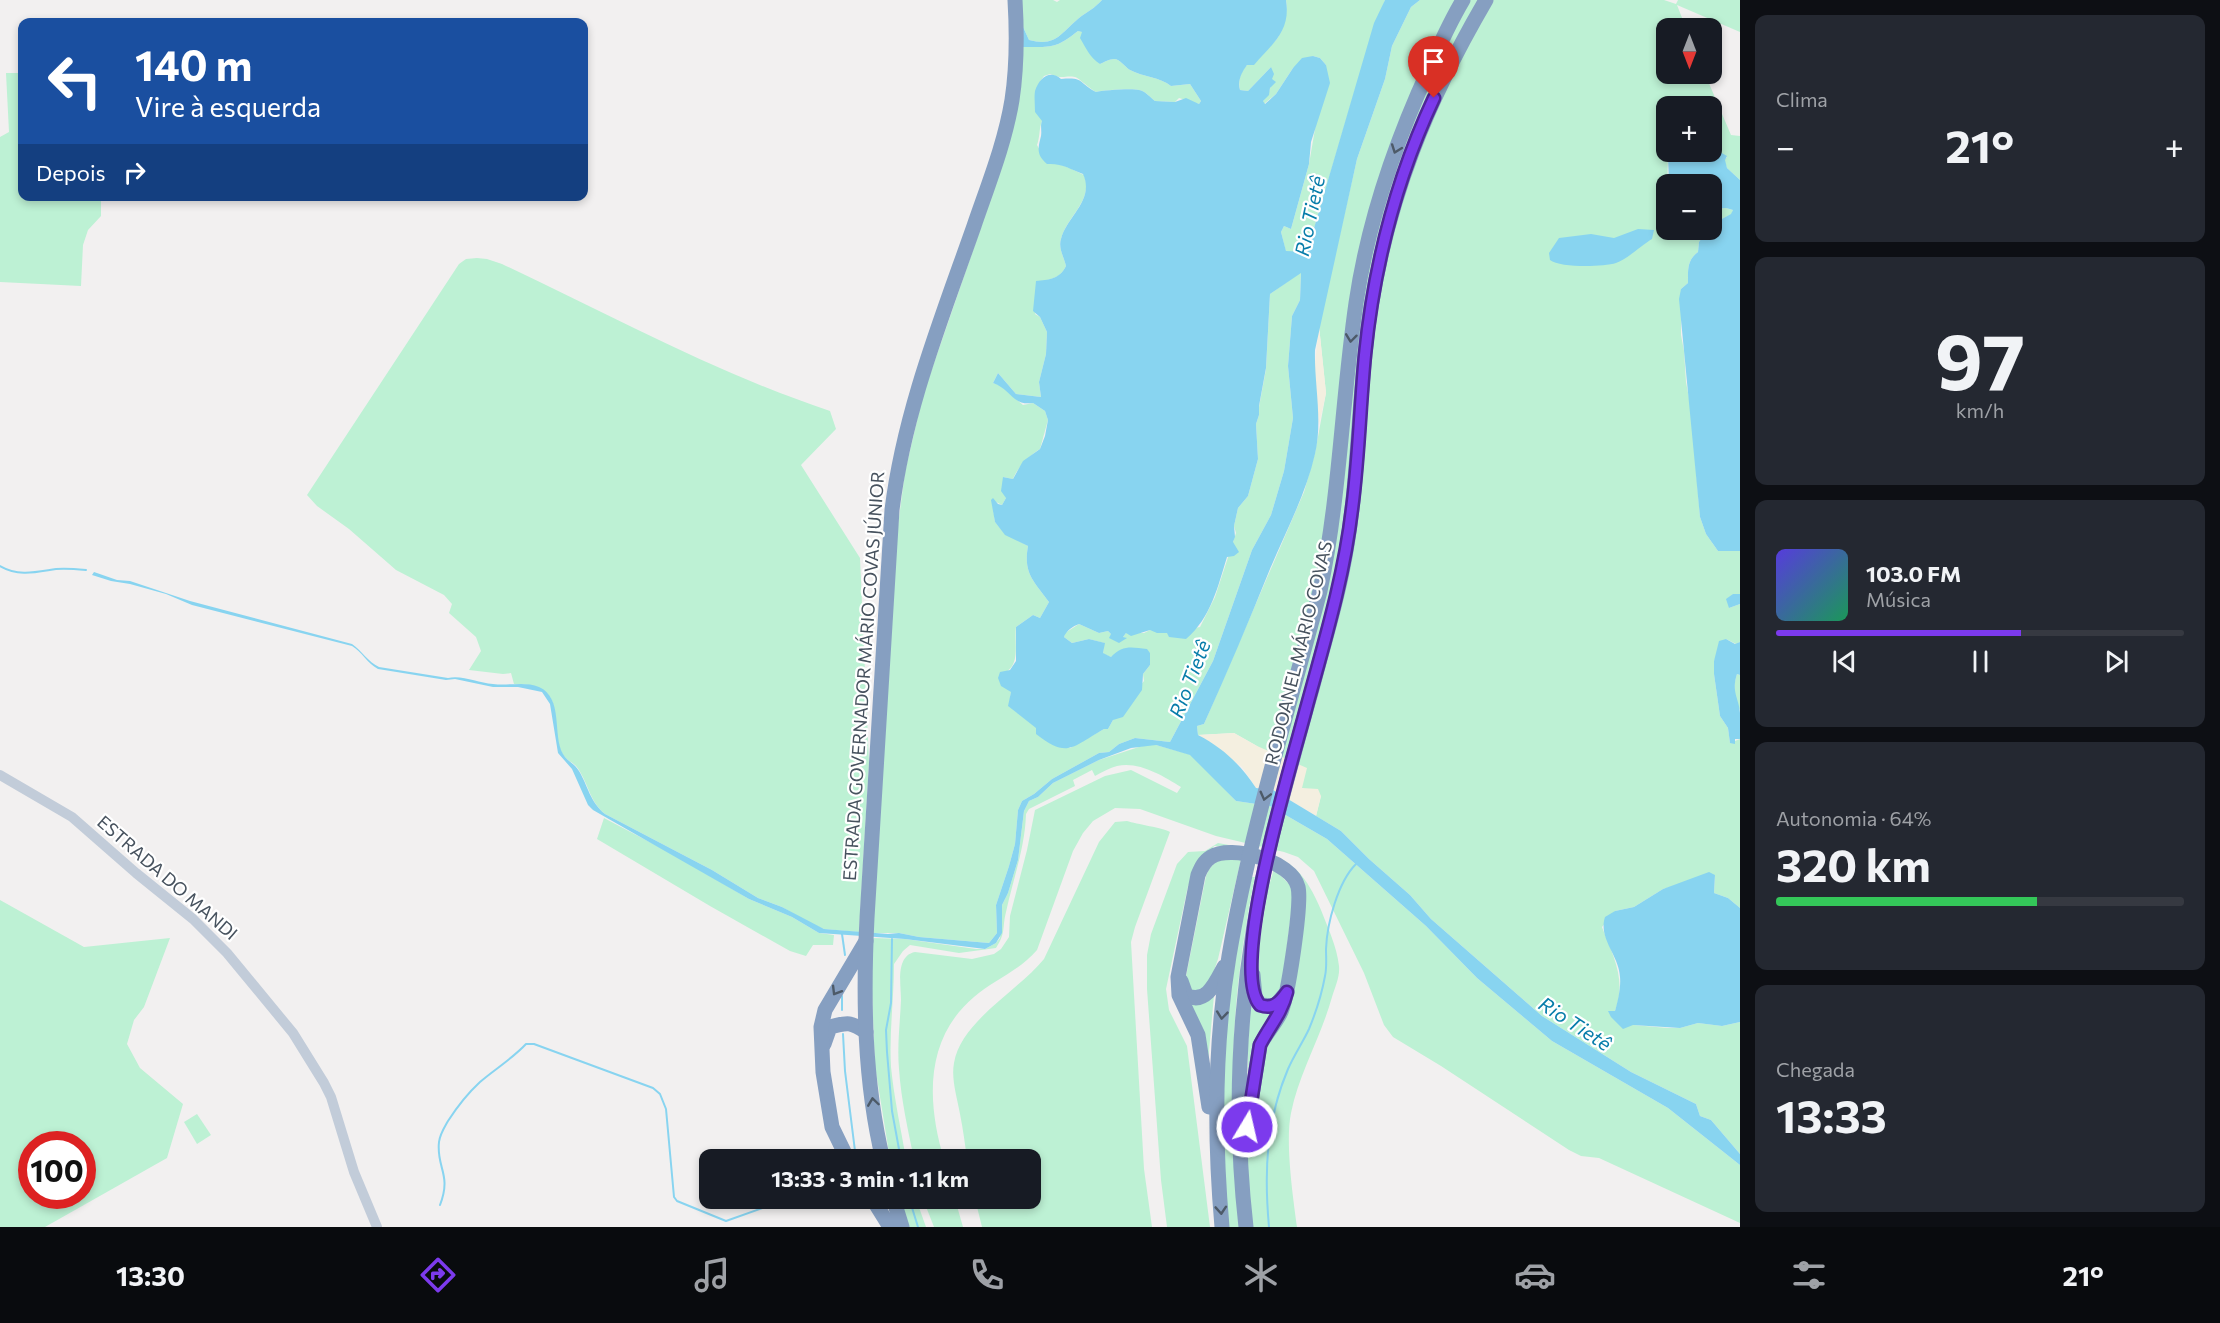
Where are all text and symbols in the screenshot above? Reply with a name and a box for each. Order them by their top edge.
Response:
north arrow [1656,18,1722,84]
map controls [1656,18,1722,240]
pin [1408,36,1459,98]
text: 140 m [135,38,252,90]
icon: left [36,42,114,120]
icon: arrive [1417,45,1450,78]
text: Clima [1776,87,1828,111]
text: Vire à esquerda [135,90,321,123]
button: + [1656,96,1722,162]
text: 21° [1945,117,2014,172]
text: − [1776,125,1795,166]
text: + [2165,125,2184,166]
one-way arrow [1390,143,1403,153]
icon: right [118,156,151,189]
text: Depois [36,159,106,186]
water label: Rio Tietê [1289,173,1329,258]
button: − [1656,174,1722,240]
text: 97 [1935,311,2025,406]
one-way arrow [1346,333,1358,343]
text: km/h [1956,398,2004,422]
street label: ESTRADA GOVERNADOR MÁRIO COVAS JÚNIOR [838,470,888,881]
street label: RODOANEL MÁRIO COVAS [1260,539,1337,767]
text: 103.0 FM [1866,560,1961,587]
text: Música [1866,587,1931,611]
water label: Rio Tietê [1163,636,1215,721]
icon: previous [1828,645,1861,678]
icon: pause [1964,645,1997,678]
icon: next [2100,645,2133,678]
one-way arrow [1259,791,1272,801]
text: Autonomia · 64% [1776,806,1931,830]
street label: ESTRADA DO MANDI [93,810,242,944]
text: 320 km [1776,836,1931,891]
one-way arrow [832,985,843,995]
water label: Rio Tietê [1535,991,1617,1056]
one-way arrow [1216,1010,1229,1020]
text: Chegada [1776,1057,1855,1081]
text: 13:33 [1776,1087,1887,1142]
position arrow [1215,1095,1279,1159]
one-way arrow [867,1097,879,1106]
speed limit sign: 100 [18,1131,96,1209]
text: 13:33 · 3 min · 1.1 km [771,1165,969,1192]
one-way arrow [1214,1205,1227,1214]
icon: directions [417,1254,459,1296]
icon: music [691,1254,733,1296]
icon: phone [966,1254,1008,1296]
icon: climate [1240,1254,1282,1296]
icon: car [1514,1254,1556,1296]
icon: filters [1788,1254,1830,1296]
text: 13:30 [116,1259,185,1292]
text: 21° [2063,1259,2104,1292]

